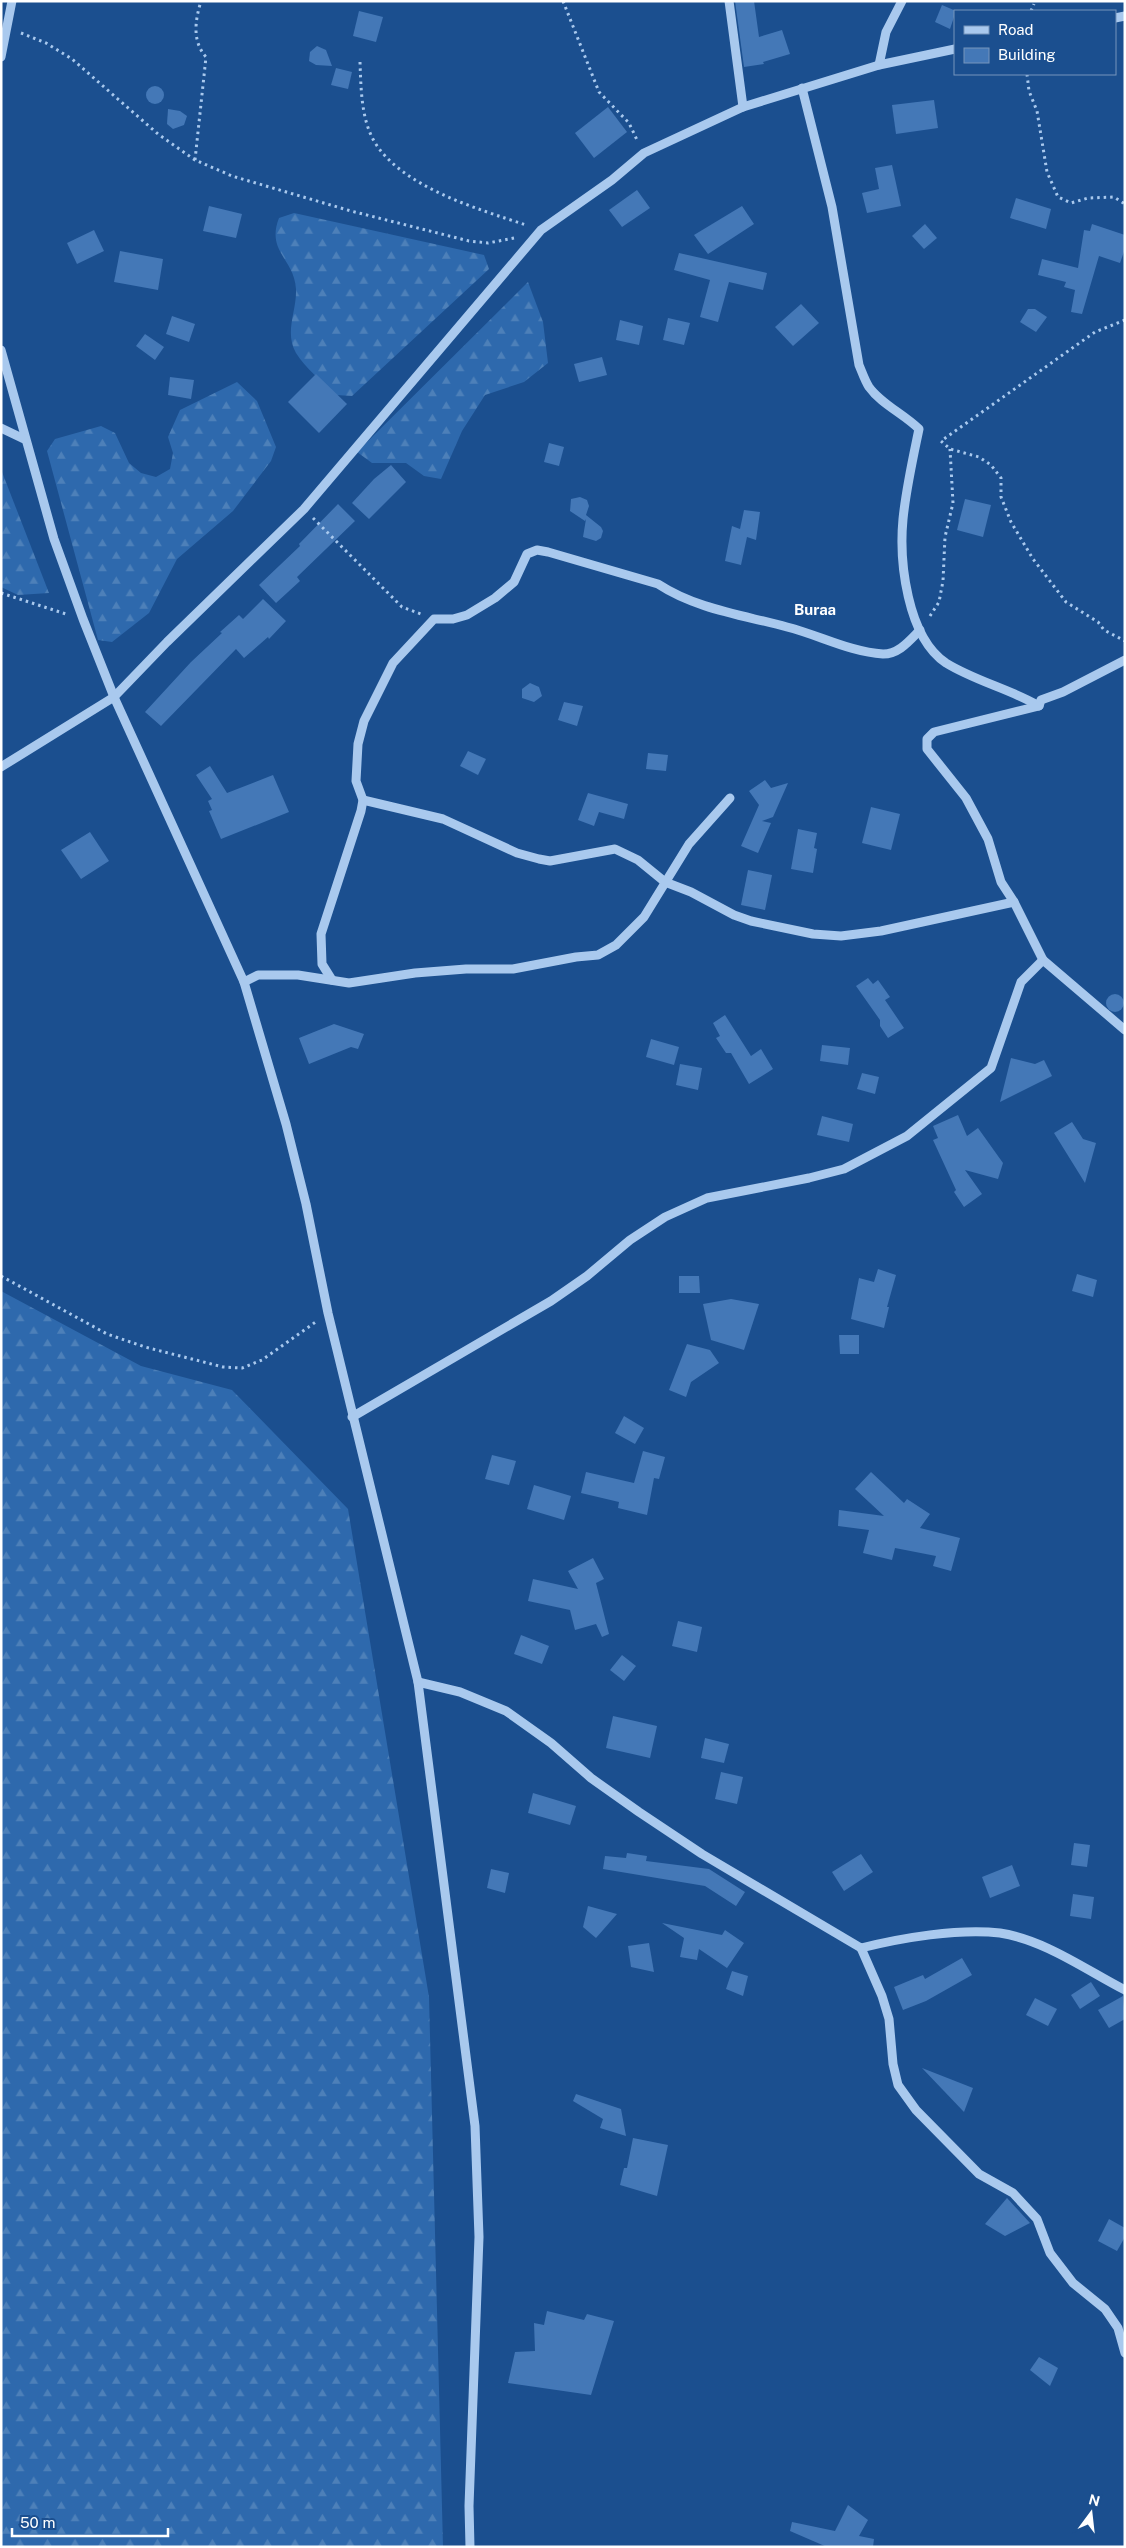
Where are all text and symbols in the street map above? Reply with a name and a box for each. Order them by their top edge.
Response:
legend [954,10,1116,75]
text: Road [998,21,1034,38]
text: Building [998,46,1056,63]
district label: Buraa [794,601,836,618]
north arrow [1066,2488,1116,2538]
text: N [1087,2491,1102,2510]
scale bar [12,2506,169,2538]
text: 50 m [20,2514,55,2531]

